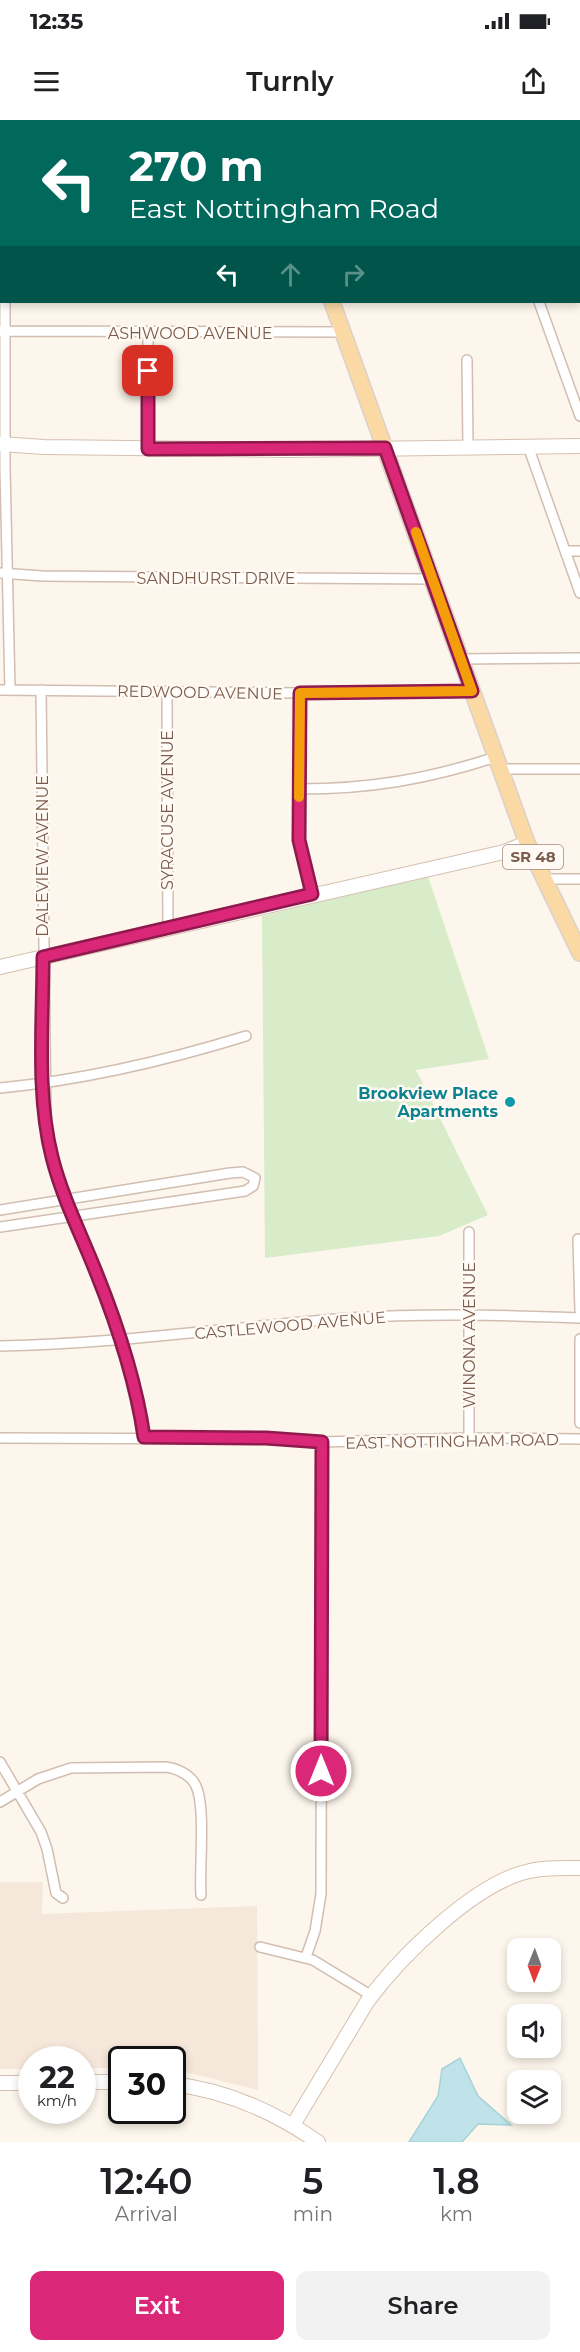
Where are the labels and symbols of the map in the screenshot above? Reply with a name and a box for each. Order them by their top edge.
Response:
street label: ASHWOOD AVENUE [108,324,272,343]
pin [122,345,173,396]
street label: SANDHURST DRIVE [137,569,295,588]
street label: REDWOOD AVENUE [117,682,283,703]
street label: SYRACUSE AVENUE [158,730,177,890]
street label: DALEVIEW AVENUE [33,775,52,937]
road number: SR 48 [503,845,563,869]
place label: Brookview Place Apartments [358,1084,498,1121]
marker: Brookview Place Apartments [503,1095,517,1109]
street label: WINONA AVENUE [460,1262,479,1408]
street label: CASTLEWOOD AVENUE [194,1308,386,1343]
street label: EAST NOTTINGHAM ROAD [345,1430,559,1453]
position arrow [289,1739,353,1803]
north arrow [507,1938,561,1992]
speed limit sign: 30 [108,2046,186,2124]

